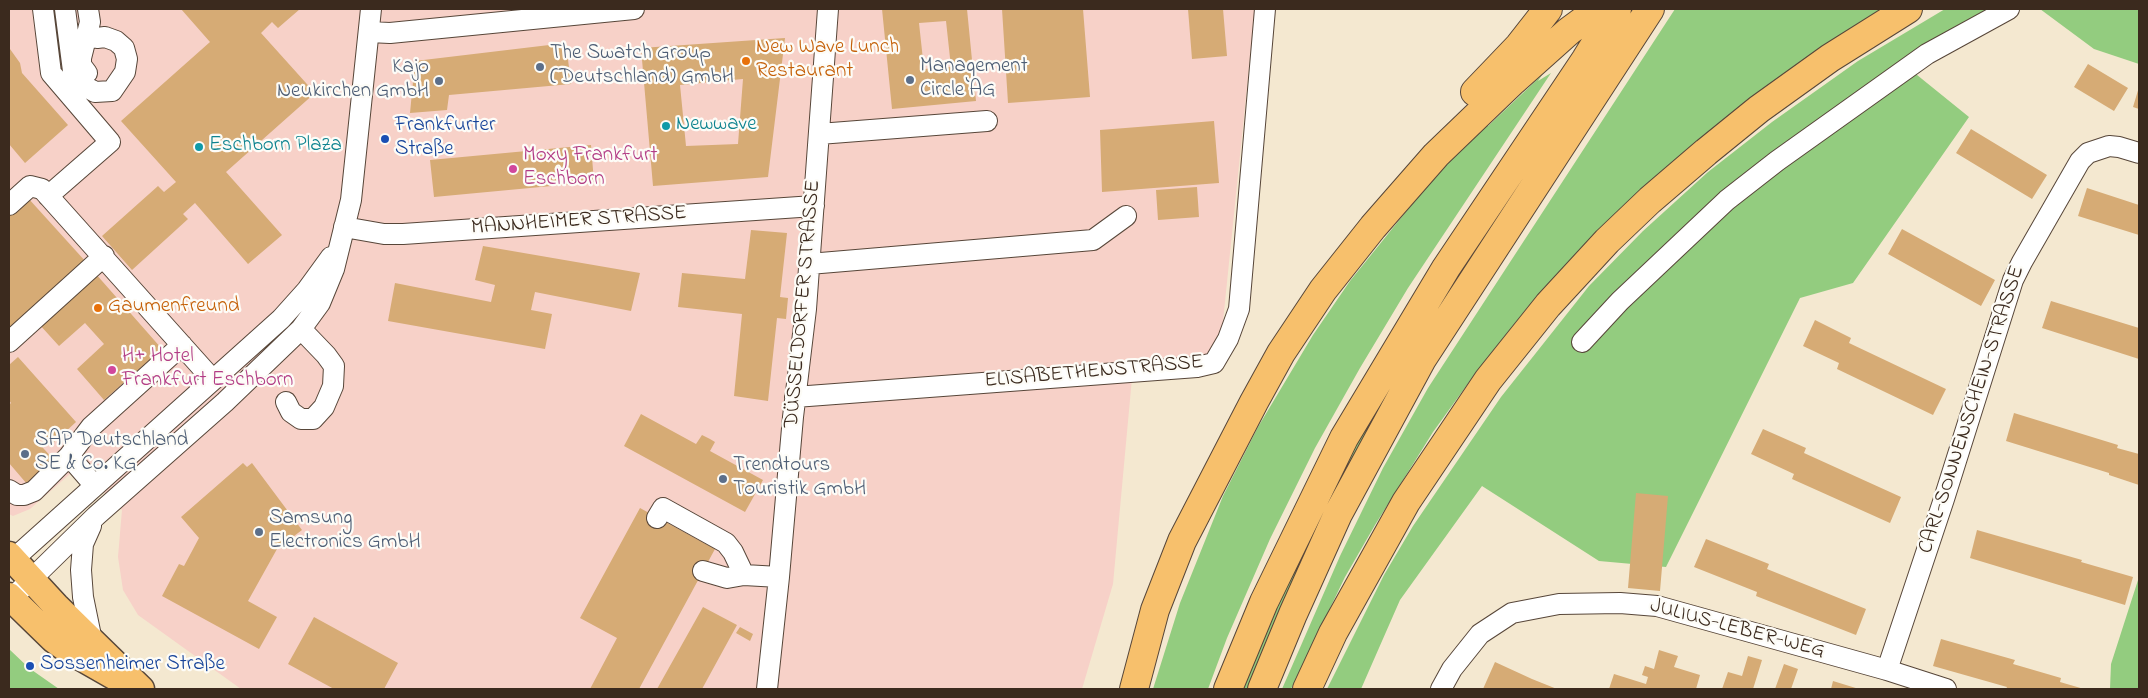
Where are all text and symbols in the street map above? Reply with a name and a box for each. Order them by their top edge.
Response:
place label: New Wave Lunch Restaurant [756,36,899,86]
place label: The Swatch Group (Deutschland) GmbH [550,42,734,92]
marker: New Wave Lunch Restaurant [740,55,752,67]
place label: Management Circle AG [920,55,1028,105]
place label: Kajo Neukirchen GmbH [277,56,429,106]
marker: The Swatch Group (Deutschland) GmbH [534,61,546,73]
marker: Management Circle AG [904,74,916,86]
marker: Kajo Neukirchen GmbH [433,75,445,87]
place label: Newwave [676,113,757,139]
place label: Frankfurter Straße [395,114,496,164]
marker: Newwave [660,120,672,132]
marker: Frankfurter Straße [379,133,391,145]
place label: Eschborn Plaza [209,134,342,160]
marker: Eschborn Plaza [193,141,205,153]
place label: Moxy Frankfurt Eschborn [523,144,658,194]
marker: Moxy Frankfurt Eschborn [507,163,519,175]
street label: DÜSSELDORFER STRASSE [781,179,827,429]
street label: MANNHEIMER STRASSE [470,202,688,242]
street label: CARL-SONNENSCHEIN-STRASSE [1915,263,2031,557]
place label: Gaumenfreund [108,295,240,321]
marker: Gaumenfreund [92,302,104,314]
place label: H+ Hotel Frankfurt Eschborn [122,345,293,395]
street label: ELISABETHENSTRASSE [984,351,1204,395]
marker: H+ Hotel Frankfurt Eschborn [106,364,118,376]
place label: SAP Deutschland SE & Co. KG [35,429,188,479]
marker: SAP Deutschland SE & Co. KG [19,448,31,460]
place label: Trendtours Touristik GmbH [733,454,866,504]
marker: Trendtours Touristik GmbH [717,473,729,485]
place label: Samsung Electronics GmbH [269,507,421,557]
marker: Samsung Electronics GmbH [253,526,265,538]
street label: JULIUS-LEBER-WEG [1647,595,1827,665]
place label: Sossenheimer Straße [40,653,225,679]
marker: Sossenheimer Straße [24,660,36,672]

